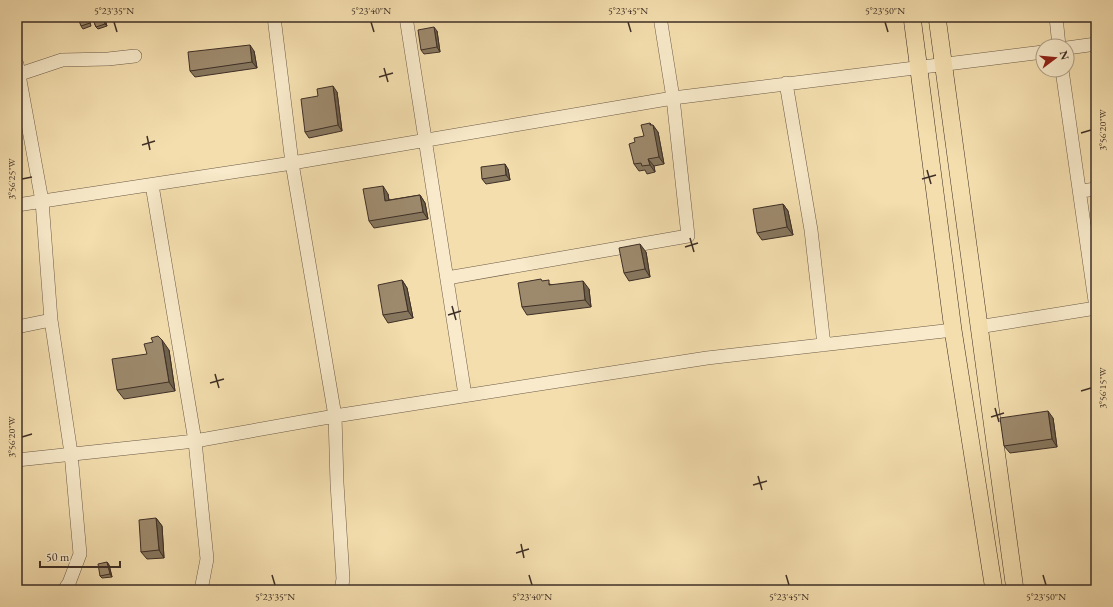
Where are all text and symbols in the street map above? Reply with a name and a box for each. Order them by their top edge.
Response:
text: 5°23'35"N [94,4,134,17]
text: 5°23'40"N [351,4,391,17]
text: 5°23'45"N [608,4,648,17]
text: 5°23'50"N [865,4,905,17]
north arrow [1035,38,1075,78]
text: N [1057,49,1073,62]
text: 3°56'20"W [1096,108,1109,151]
text: 3°56'25"W [5,157,18,200]
text: 3°56'15"W [1096,366,1109,409]
text: 3°56'20"W [5,415,18,458]
scale bar [40,543,120,569]
text: 50 m [46,549,70,565]
text: 5°23'35"N [255,590,295,603]
text: 5°23'40"N [512,590,552,603]
text: 5°23'45"N [769,590,809,603]
text: 5°23'50"N [1026,590,1066,603]

